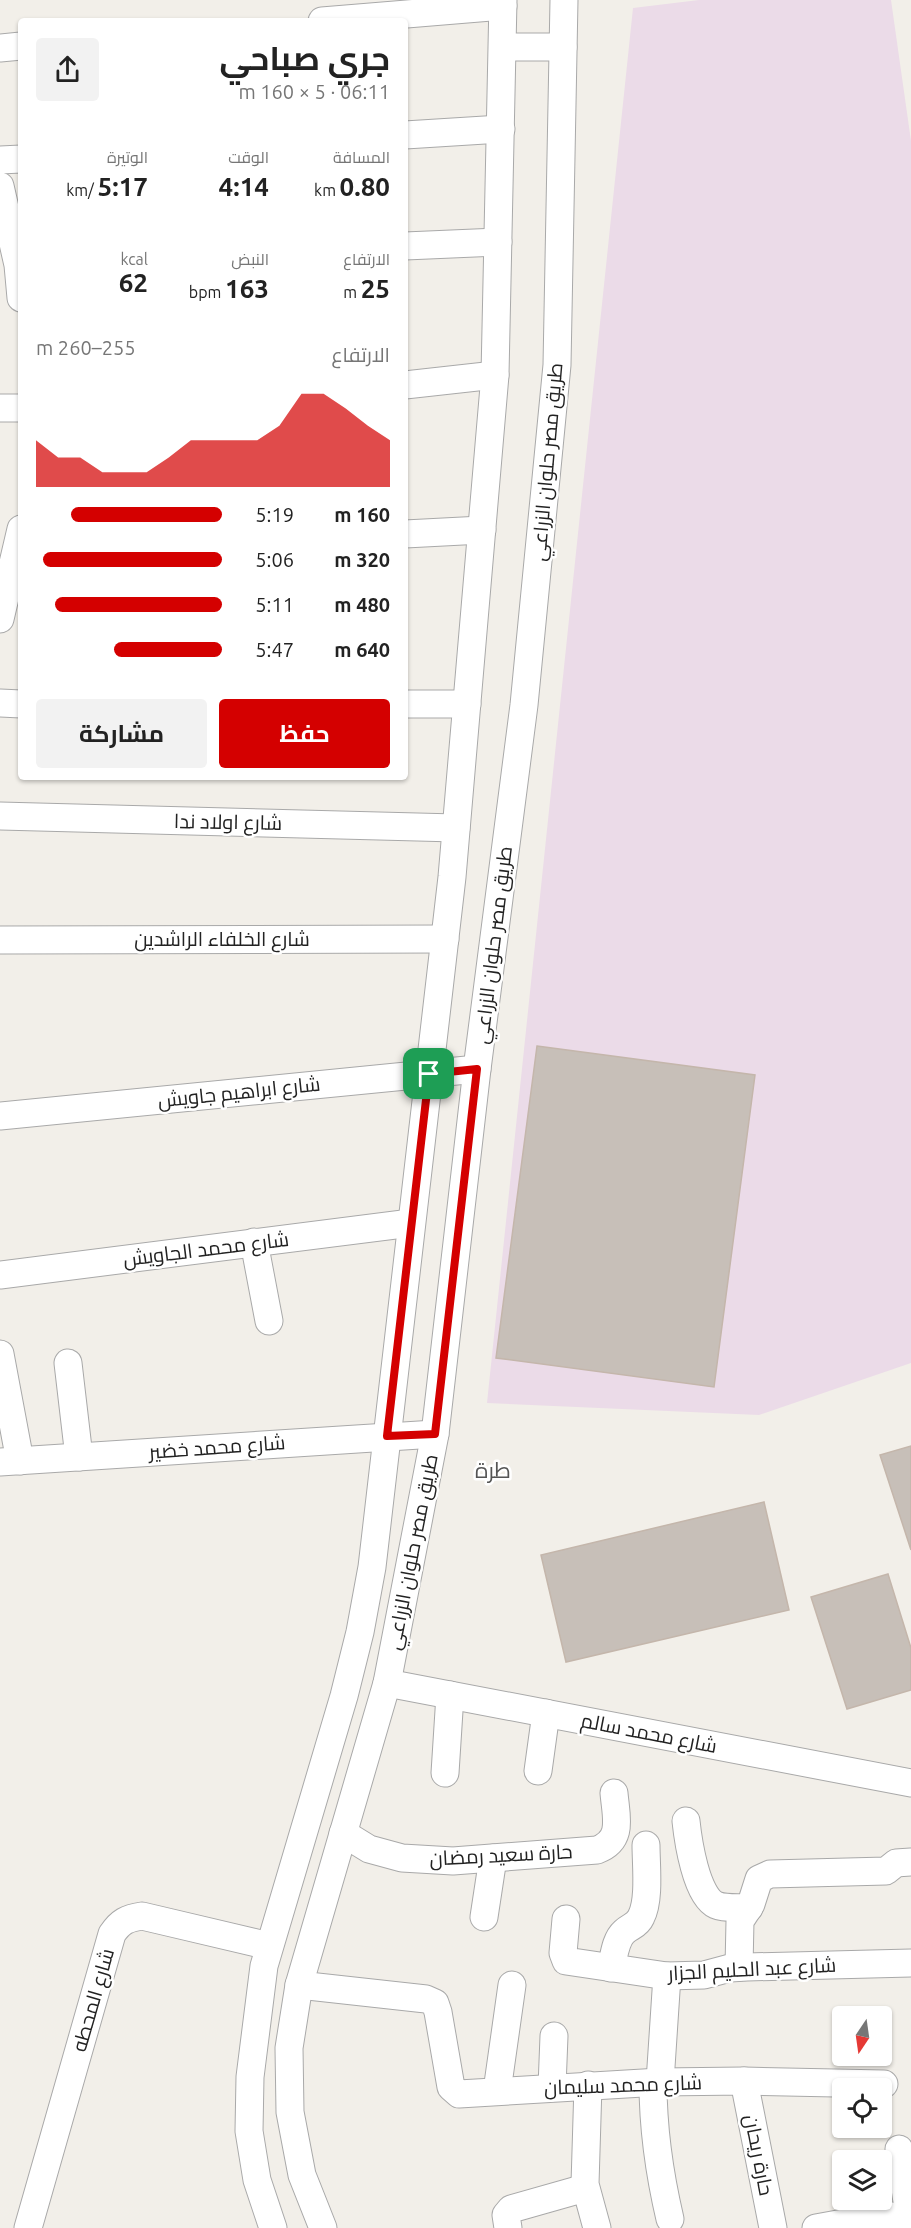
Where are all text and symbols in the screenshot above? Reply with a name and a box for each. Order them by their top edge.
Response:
button: share [36,38,99,101]
text: جري صباحي [220,39,390,76]
text: 06:11 · 5 × 160 m [238,80,390,103]
text: الوتيرة [107,148,148,166]
text: الوقت [228,148,269,166]
text: المسافة [333,148,390,166]
text: 5:17 [98,172,148,201]
text: 4:14 [219,172,269,201]
text: 0.80 [340,172,390,201]
text: /km [66,181,98,199]
text: km [314,181,340,199]
text: kcal [120,250,148,268]
text: النبض [231,250,269,268]
text: الارتفاع [343,250,390,268]
text: 62 [119,268,148,297]
text: 163 [225,274,269,303]
text: 25 [361,274,390,303]
text: bpm [189,283,225,301]
text: m [343,283,361,301]
text: 255–260 m [36,336,135,359]
text: الارتفاع [331,343,390,366]
street label: طريق مصر حلوان الزراعي [526,362,572,563]
text: 5:19 [255,503,294,526]
text: 160 m [334,503,390,526]
text: 5:06 [255,548,294,571]
text: 320 m [334,548,390,571]
text: 5:11 [255,593,294,616]
text: 480 m [334,593,390,616]
text: 5:47 [255,638,294,661]
text: 640 m [334,638,390,661]
button: مشاركة [36,699,207,768]
button: حفظ [219,699,390,768]
street label: شارع اولاد ندا [174,809,282,837]
street label: طريق مصر حلوان الزراعي [469,845,521,1046]
street label: شارع الخلفاء الراشدين [134,927,310,953]
pin [403,1048,454,1099]
icon: arrive [412,1057,445,1090]
street label: شارع ابراهيم جاويش [157,1072,322,1114]
street label: شارع محمد الجاويش [122,1227,291,1273]
street label: شارع محمد خضير [147,1430,286,1466]
street label: طريق مصر حلوان الزراعي [381,1452,447,1653]
district label: طرة [475,1457,511,1483]
street label: شارع محمد سالم [579,1708,719,1760]
street label: حارة سعيد رمضان [429,1839,573,1872]
street label: شارع المحطه [67,1946,121,2055]
street label: شارع عبد الحليم الجزار [666,1953,837,1987]
north arrow [832,2006,892,2066]
map controls [832,2006,892,2210]
street label: شارع محمد سليمان [543,2070,703,2102]
button: locate [832,2078,892,2138]
street label: حارة ريحان [738,2112,779,2198]
button: layers [832,2150,892,2210]

